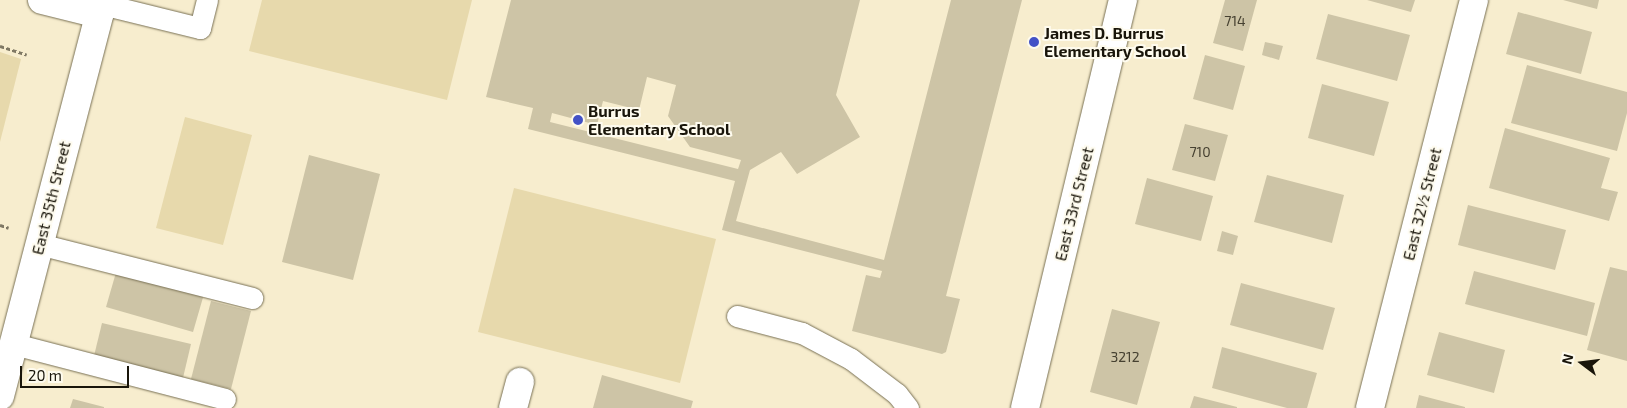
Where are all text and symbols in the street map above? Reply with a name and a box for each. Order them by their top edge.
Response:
house number: 714 [1224,13,1246,29]
place label: James D. Burrus Elementary School [1044,23,1187,61]
marker: James D. Burrus Elementary School [1028,36,1040,48]
place label: Burrus Elementary School [588,101,731,139]
marker: Burrus Elementary School [572,114,584,126]
street label: East 35th Street [28,139,74,257]
house number: 710 [1189,144,1211,160]
street label: East 33rd Street [1051,145,1097,263]
street label: East 32½ Street [1399,146,1445,262]
north arrow [1557,338,1607,388]
house number: 3212 [1110,349,1140,365]
text: N [1558,352,1577,366]
scale bar [22,356,131,388]
text: 20 m [28,366,62,384]

